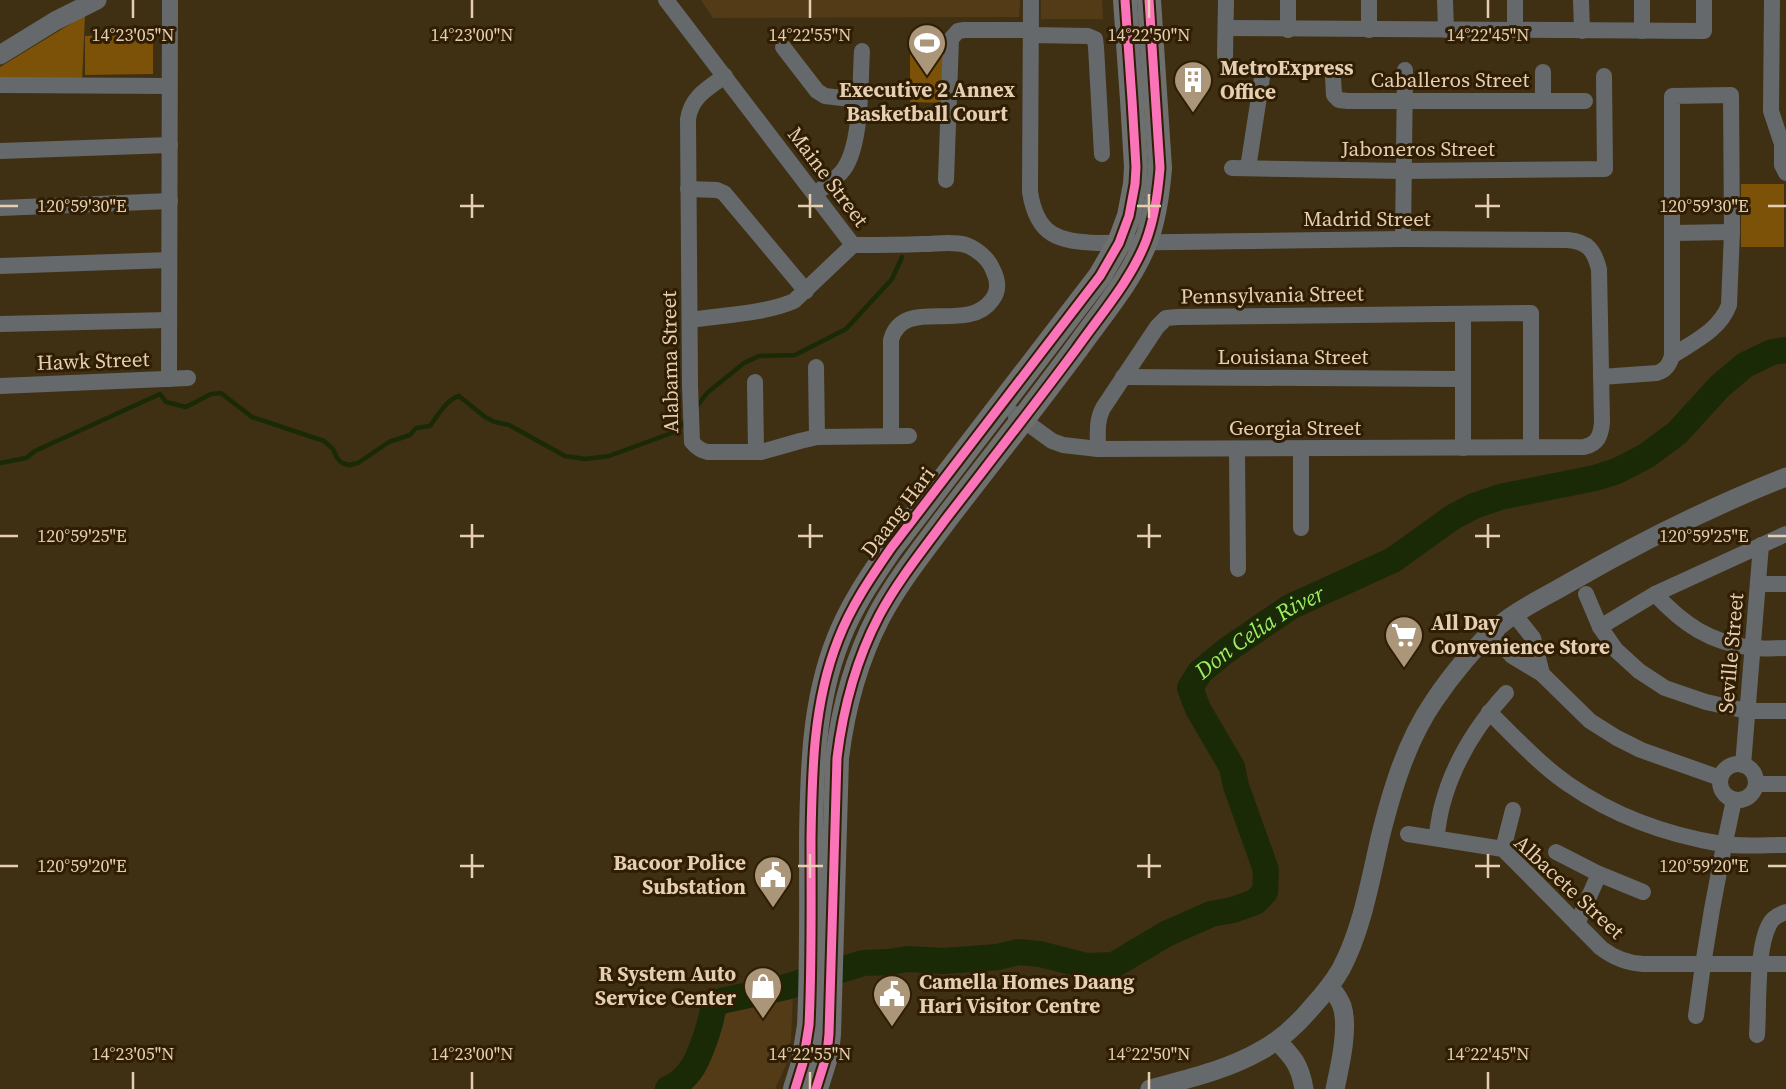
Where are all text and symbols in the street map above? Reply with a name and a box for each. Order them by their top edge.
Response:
text: 14°23'05"N [92,22,174,47]
text: 14°23'00"N [431,22,513,47]
text: 14°22'55"N [769,22,851,47]
sports icon: Executive 2 Annex Basketball Court [906,22,948,77]
text: 14°22'50"N [1108,22,1190,47]
text: 14°22'45"N [1447,22,1529,47]
place label: MetroExpress Office [1220,53,1354,106]
building icon: MetroExpress Office [1172,59,1214,114]
street label: Caballeros Street [1371,65,1529,94]
place label: Executive 2 Annex Basketball Court [839,75,1016,128]
street label: Maine Street [781,121,876,233]
street label: Jaboneros Street [1340,134,1495,163]
text: 120°59'30"E [37,193,127,218]
text: 120°59'30"E [1659,193,1749,218]
street label: Madrid Street [1303,204,1431,233]
street label: Pennsylvania Street [1180,278,1364,311]
street label: Alabama Street [654,291,685,433]
street label: Louisiana Street [1218,342,1369,371]
street label: Hawk Street [36,344,150,377]
street label: Georgia Street [1229,413,1361,442]
street label: Daang Hari [854,460,941,563]
text: 120°59'25"E [37,523,127,548]
text: 120°59'25"E [1659,523,1749,548]
water label: Don Celia River [1187,577,1330,687]
street label: Seville Street [1711,591,1750,714]
place label: All Day Convenience Store [1431,608,1610,661]
supermarket icon: All Day Convenience Store [1383,614,1425,669]
street label: Albacete Street [1508,828,1631,945]
place label: Bacoor Police Substation [613,848,746,901]
text: 120°59'20"E [37,853,127,878]
text: 120°59'20"E [1659,853,1749,878]
public building icon: Bacoor Police Substation [752,854,794,909]
place label: R System Auto Service Center [595,959,736,1012]
shop icon: R System Auto Service Center [742,965,784,1020]
place label: Camella Homes Daang Hari Visitor Centre [919,967,1135,1020]
public building icon: Camella Homes Daang Hari Visitor Centre [871,973,913,1028]
text: 14°23'05"N [92,1041,174,1066]
text: 14°23'00"N [431,1041,513,1066]
text: 14°22'55"N [769,1041,851,1066]
text: 14°22'50"N [1108,1041,1190,1066]
text: 14°22'45"N [1447,1041,1529,1066]

